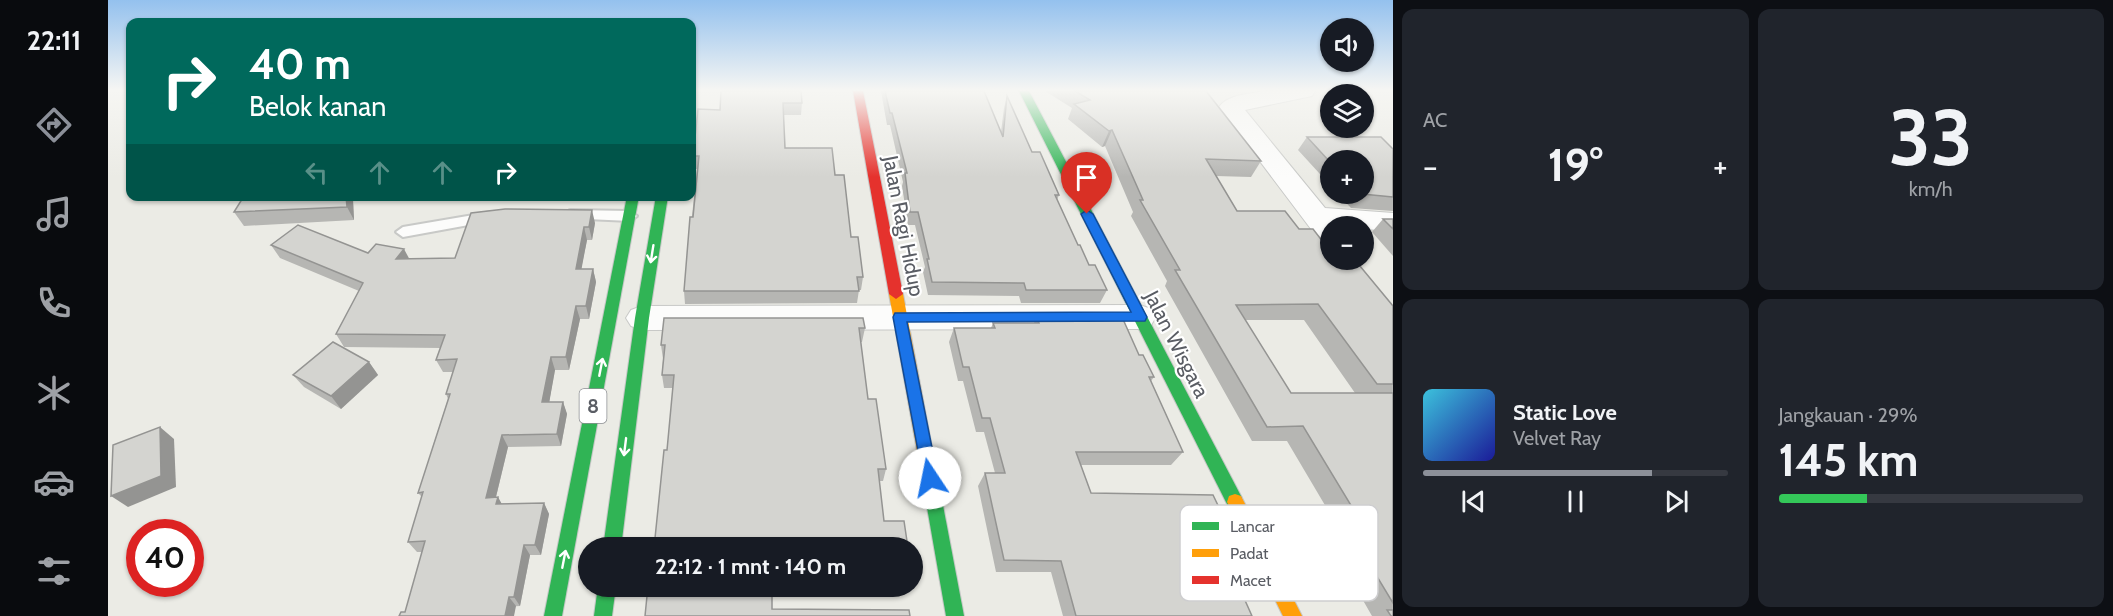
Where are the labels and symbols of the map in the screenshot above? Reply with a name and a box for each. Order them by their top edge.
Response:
pin [1061,152,1112,214]
street label: Jalan Ragi Hidup [878,153,930,298]
one-way arrow [647,244,658,264]
street label: Jalan Wisgara [1139,285,1215,402]
one-way arrow [596,358,607,377]
road number: 8 [580,389,606,423]
one-way arrow [620,437,631,457]
position arrow [898,446,962,510]
legend [1180,505,1378,601]
text: Lancar [1230,517,1276,536]
speed limit sign: 40 [126,519,204,597]
text: Padat [1230,544,1269,563]
one-way arrow [559,549,570,569]
text: Macet [1230,571,1272,590]

